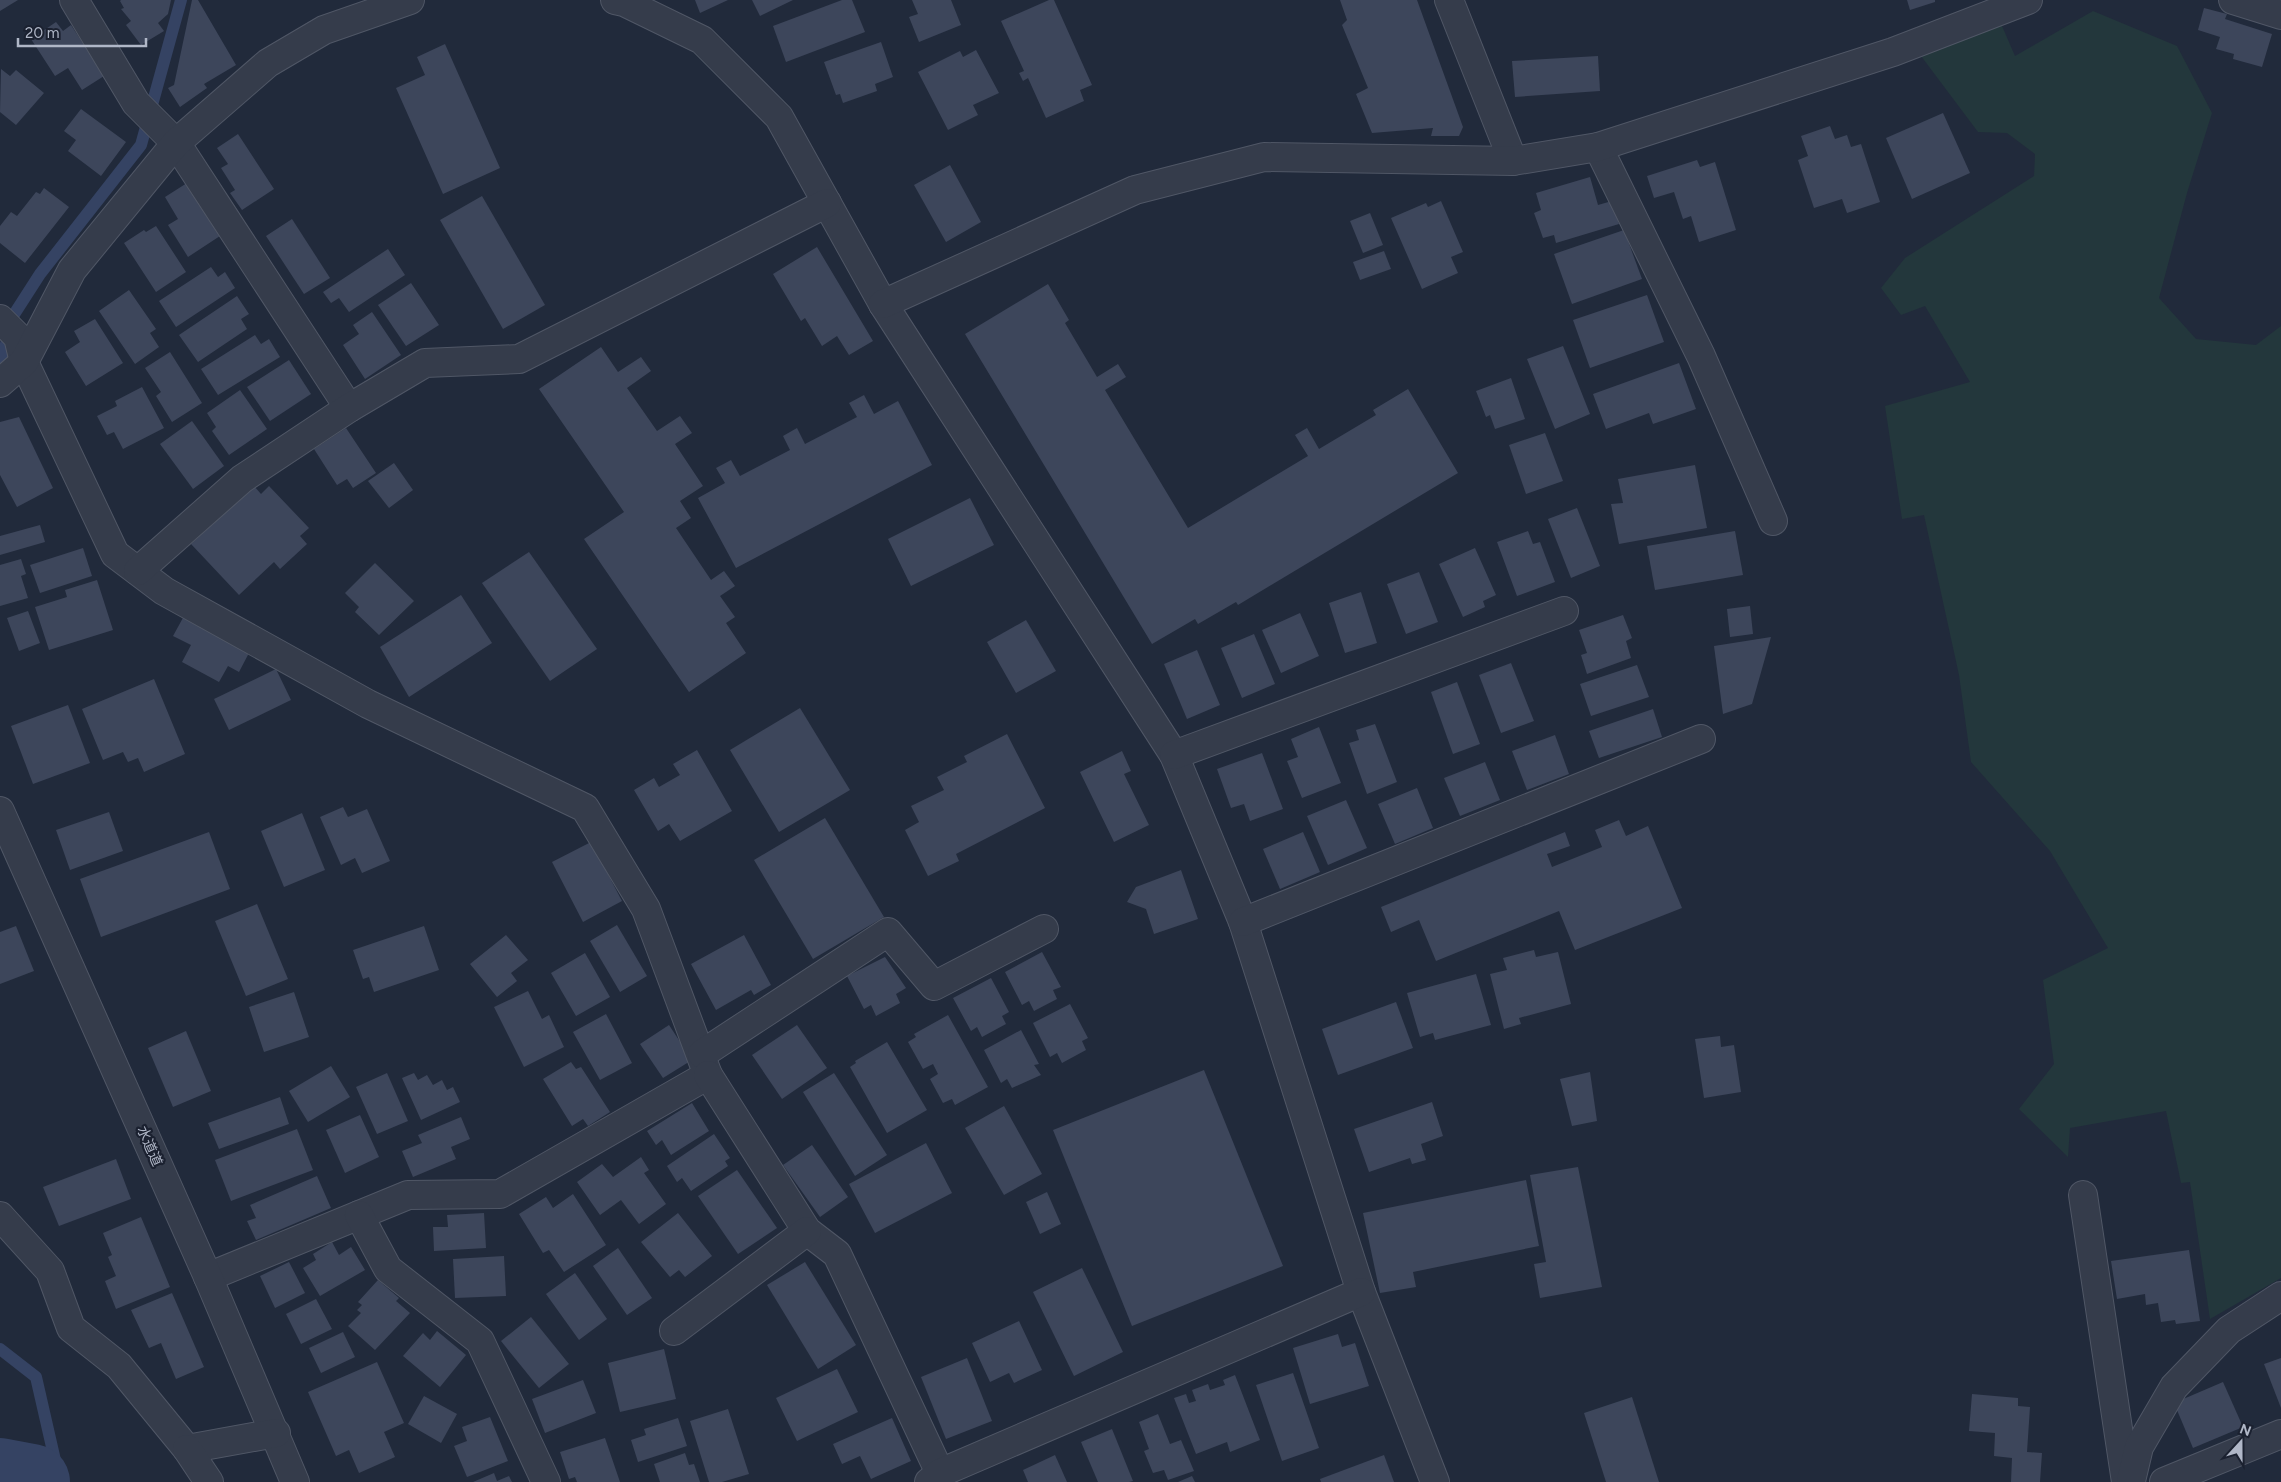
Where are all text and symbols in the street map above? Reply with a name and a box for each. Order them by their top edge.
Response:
scale bar [18,15,145,47]
text: 20 m [25,24,59,42]
street label: 水道道 [133,1124,166,1169]
north arrow [2216,1417,2266,1467]
text: N [2237,1420,2254,1440]

